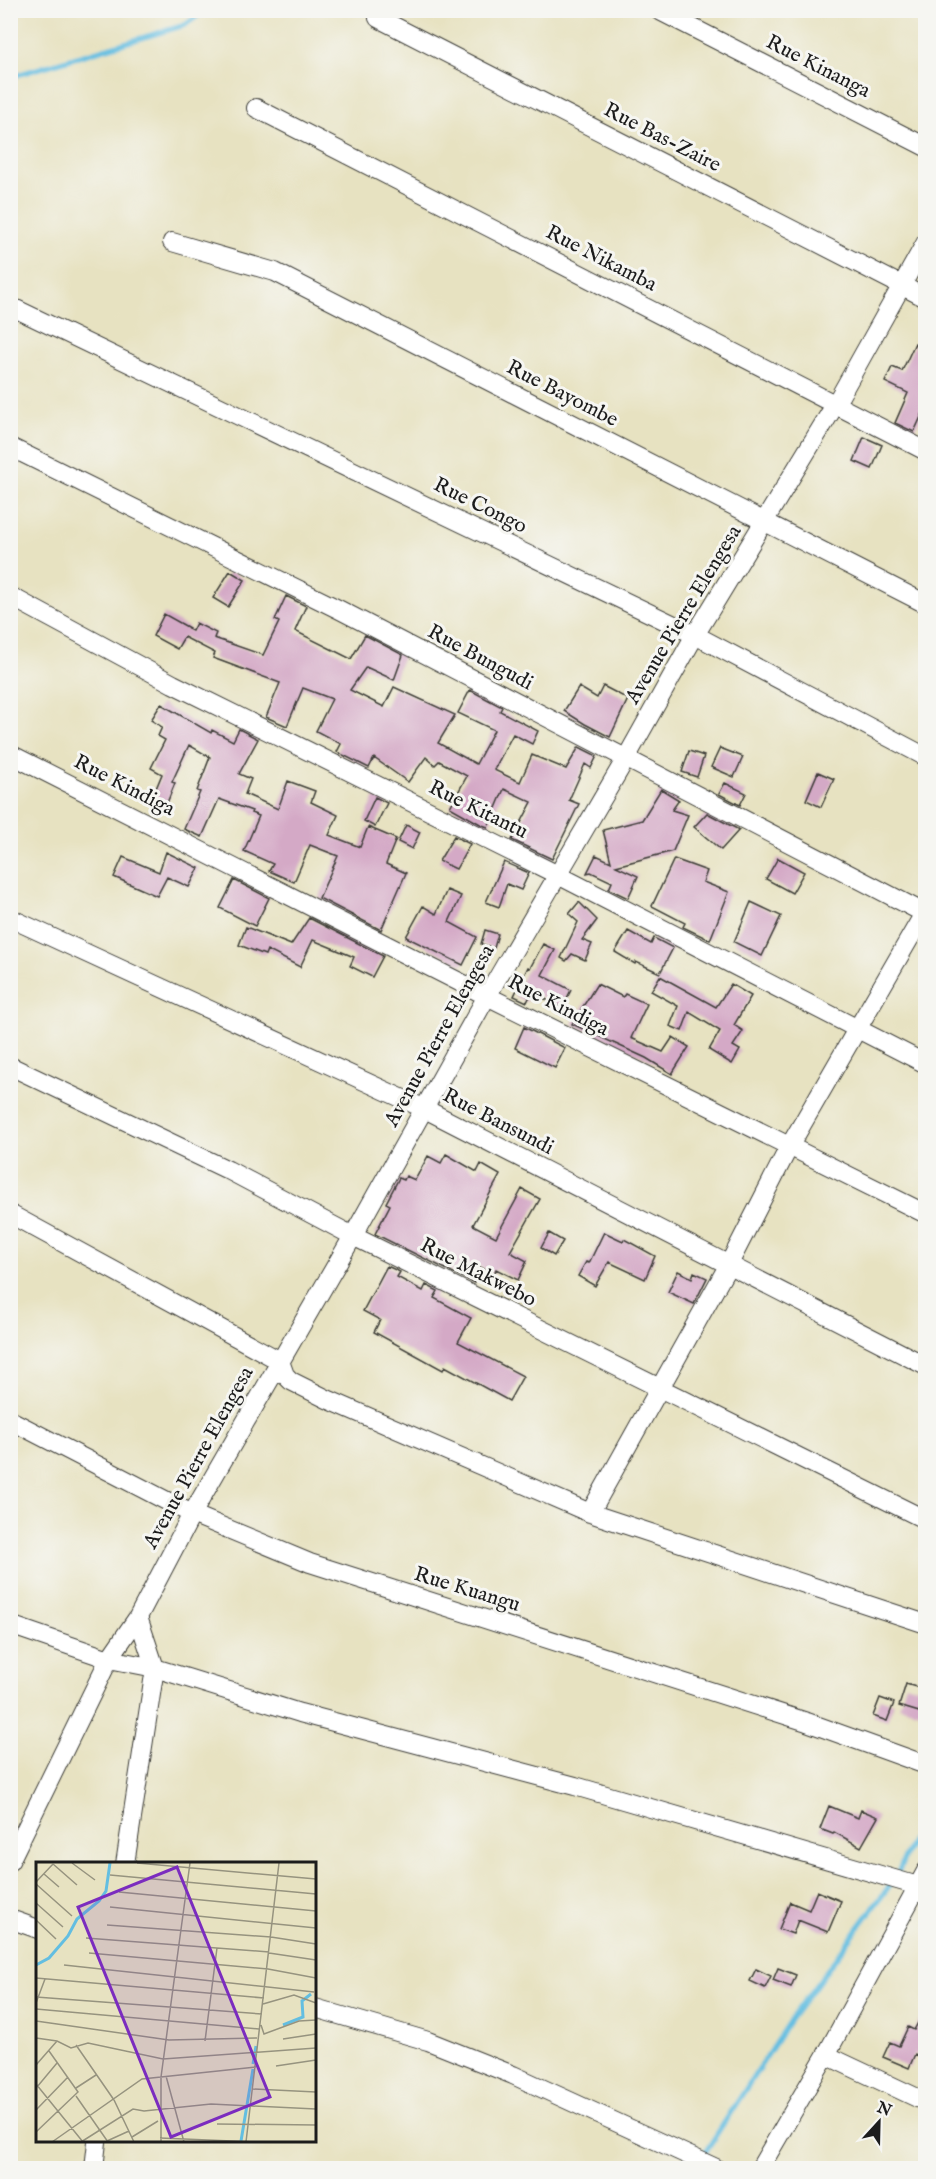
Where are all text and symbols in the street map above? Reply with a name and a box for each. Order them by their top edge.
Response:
street label: Rue Kinanga [761,29,876,105]
street label: Rue Bas-Zaire [599,97,725,179]
street label: Rue Nikamba [541,219,662,299]
street label: Rue Bayombe [502,354,623,434]
street label: Rue Congo [429,472,531,540]
street label: Avenue Pierre Elengesa [619,520,749,710]
street label: Rue Bungudi [422,619,538,697]
street label: Rue Kindiga [69,749,180,823]
street label: Rue Kitantu [424,774,532,846]
street label: Avenue Pierre Elengesa [378,939,502,1133]
street label: Rue Kindiga [503,969,614,1043]
street label: Rue Bansundi [438,1082,558,1162]
street label: Rue Makwebo [415,1232,541,1314]
street label: Avenue Pierre Elengesa [137,1361,261,1555]
street label: Rue Kuangu [411,1561,523,1619]
inset map [36,1862,316,2143]
north arrow [849,2092,909,2152]
text: N [873,2098,894,2122]

